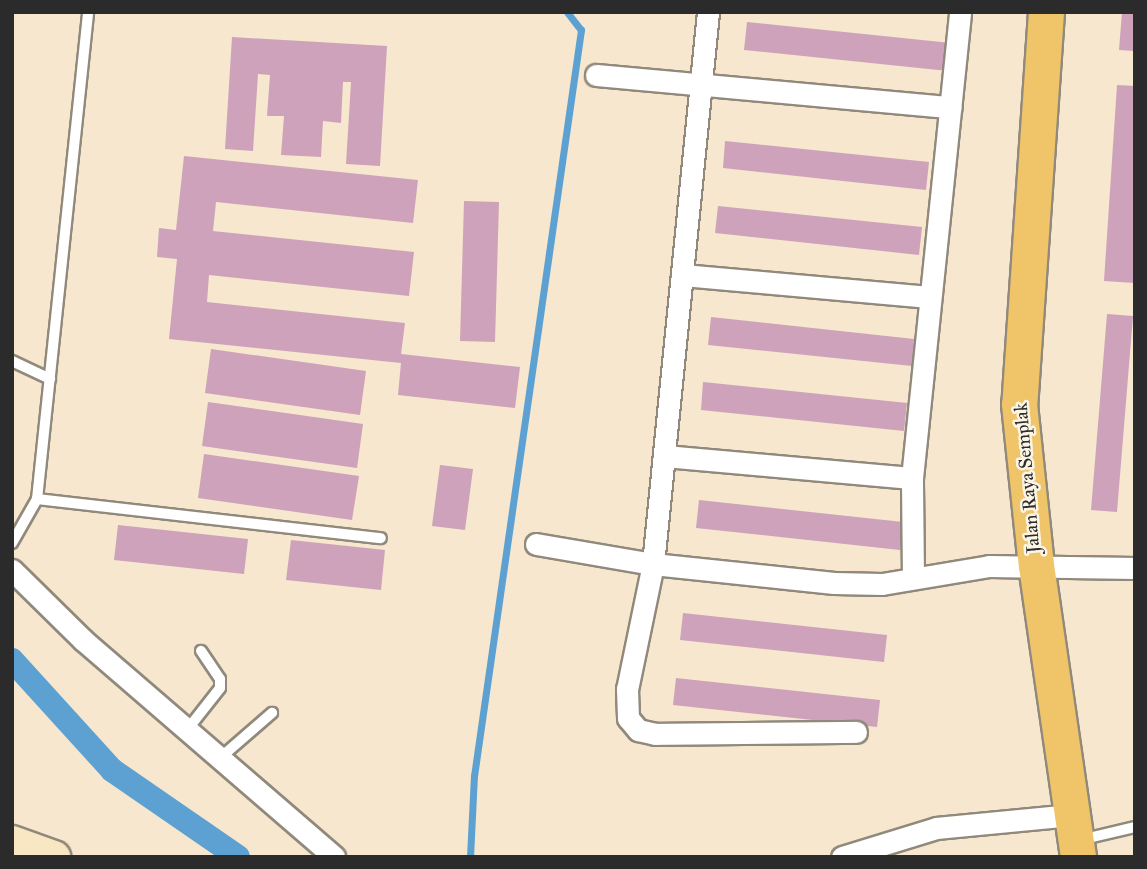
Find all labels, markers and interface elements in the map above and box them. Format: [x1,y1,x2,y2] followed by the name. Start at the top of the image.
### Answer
[1009,402,1045,554] street label: Jalan Raya Semplak

